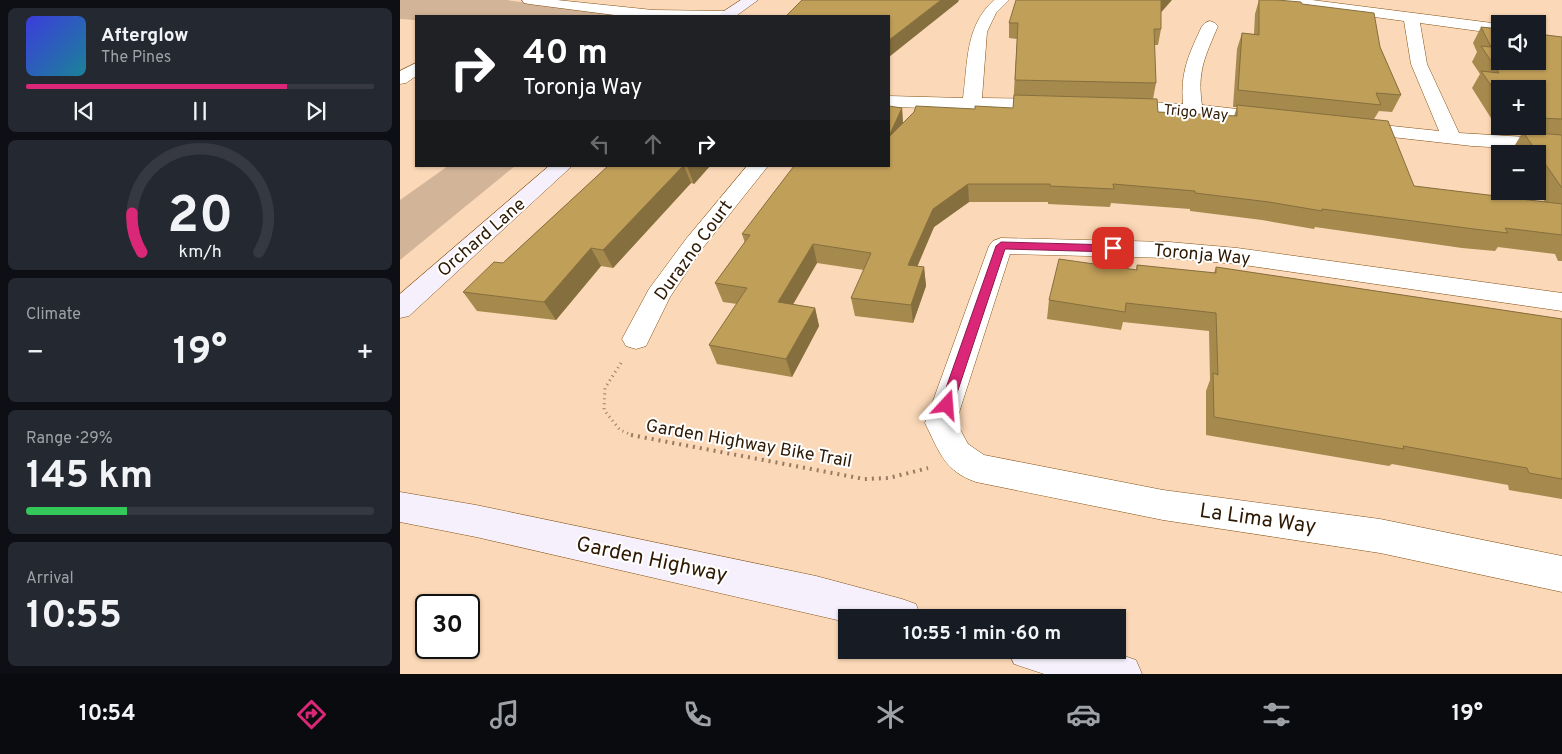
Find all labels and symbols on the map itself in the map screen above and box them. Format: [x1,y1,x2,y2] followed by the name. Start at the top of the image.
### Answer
[1163,101,1229,126] street label: Trigo Way
[433,194,531,283] street label: Orchard Lane
[650,196,738,306] street label: Durazno Court
[1092,227,1134,269] pin
[1152,240,1251,271] street label: Toronja Way
[920,378,972,430] position arrow
[644,415,854,474] street label: Garden Highway Bike Trail
[1198,498,1318,541] street label: La Lima Way
[574,531,730,590] street label: Garden Highway
[415,594,480,659] speed limit sign: 30

